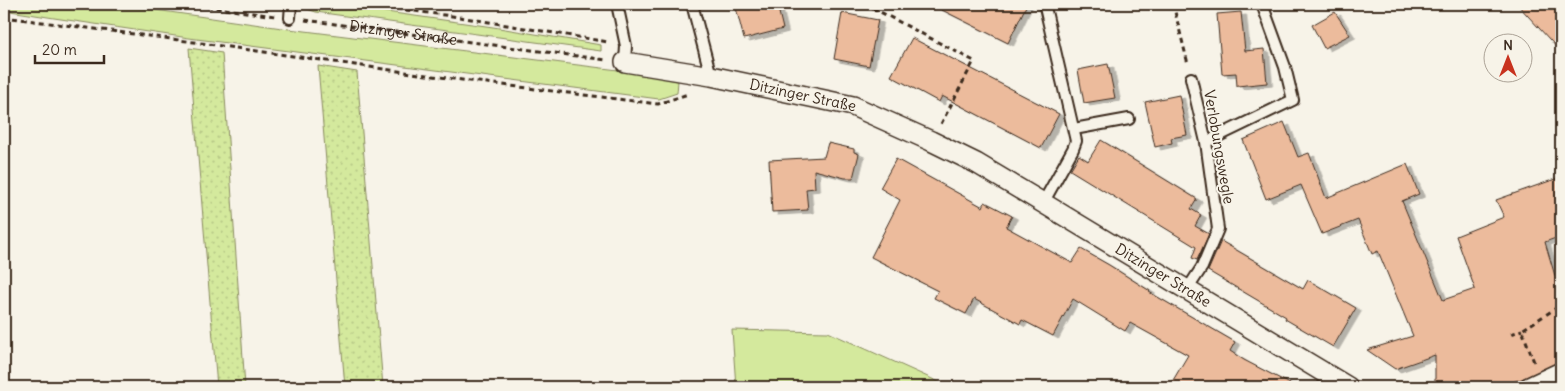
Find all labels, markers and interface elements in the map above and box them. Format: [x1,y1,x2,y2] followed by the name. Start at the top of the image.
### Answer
[348,16,458,49] street label: Ditzinger Straße
[35,32,104,64] scale bar
[1482,32,1532,82] north arrow
[1503,36,1513,54] text: N
[42,40,77,59] text: 20 m
[748,74,858,115] street label: Ditzinger Straße
[1200,88,1239,205] street label: Verlobungswegle
[1112,239,1215,311] street label: Ditzinger Straße

